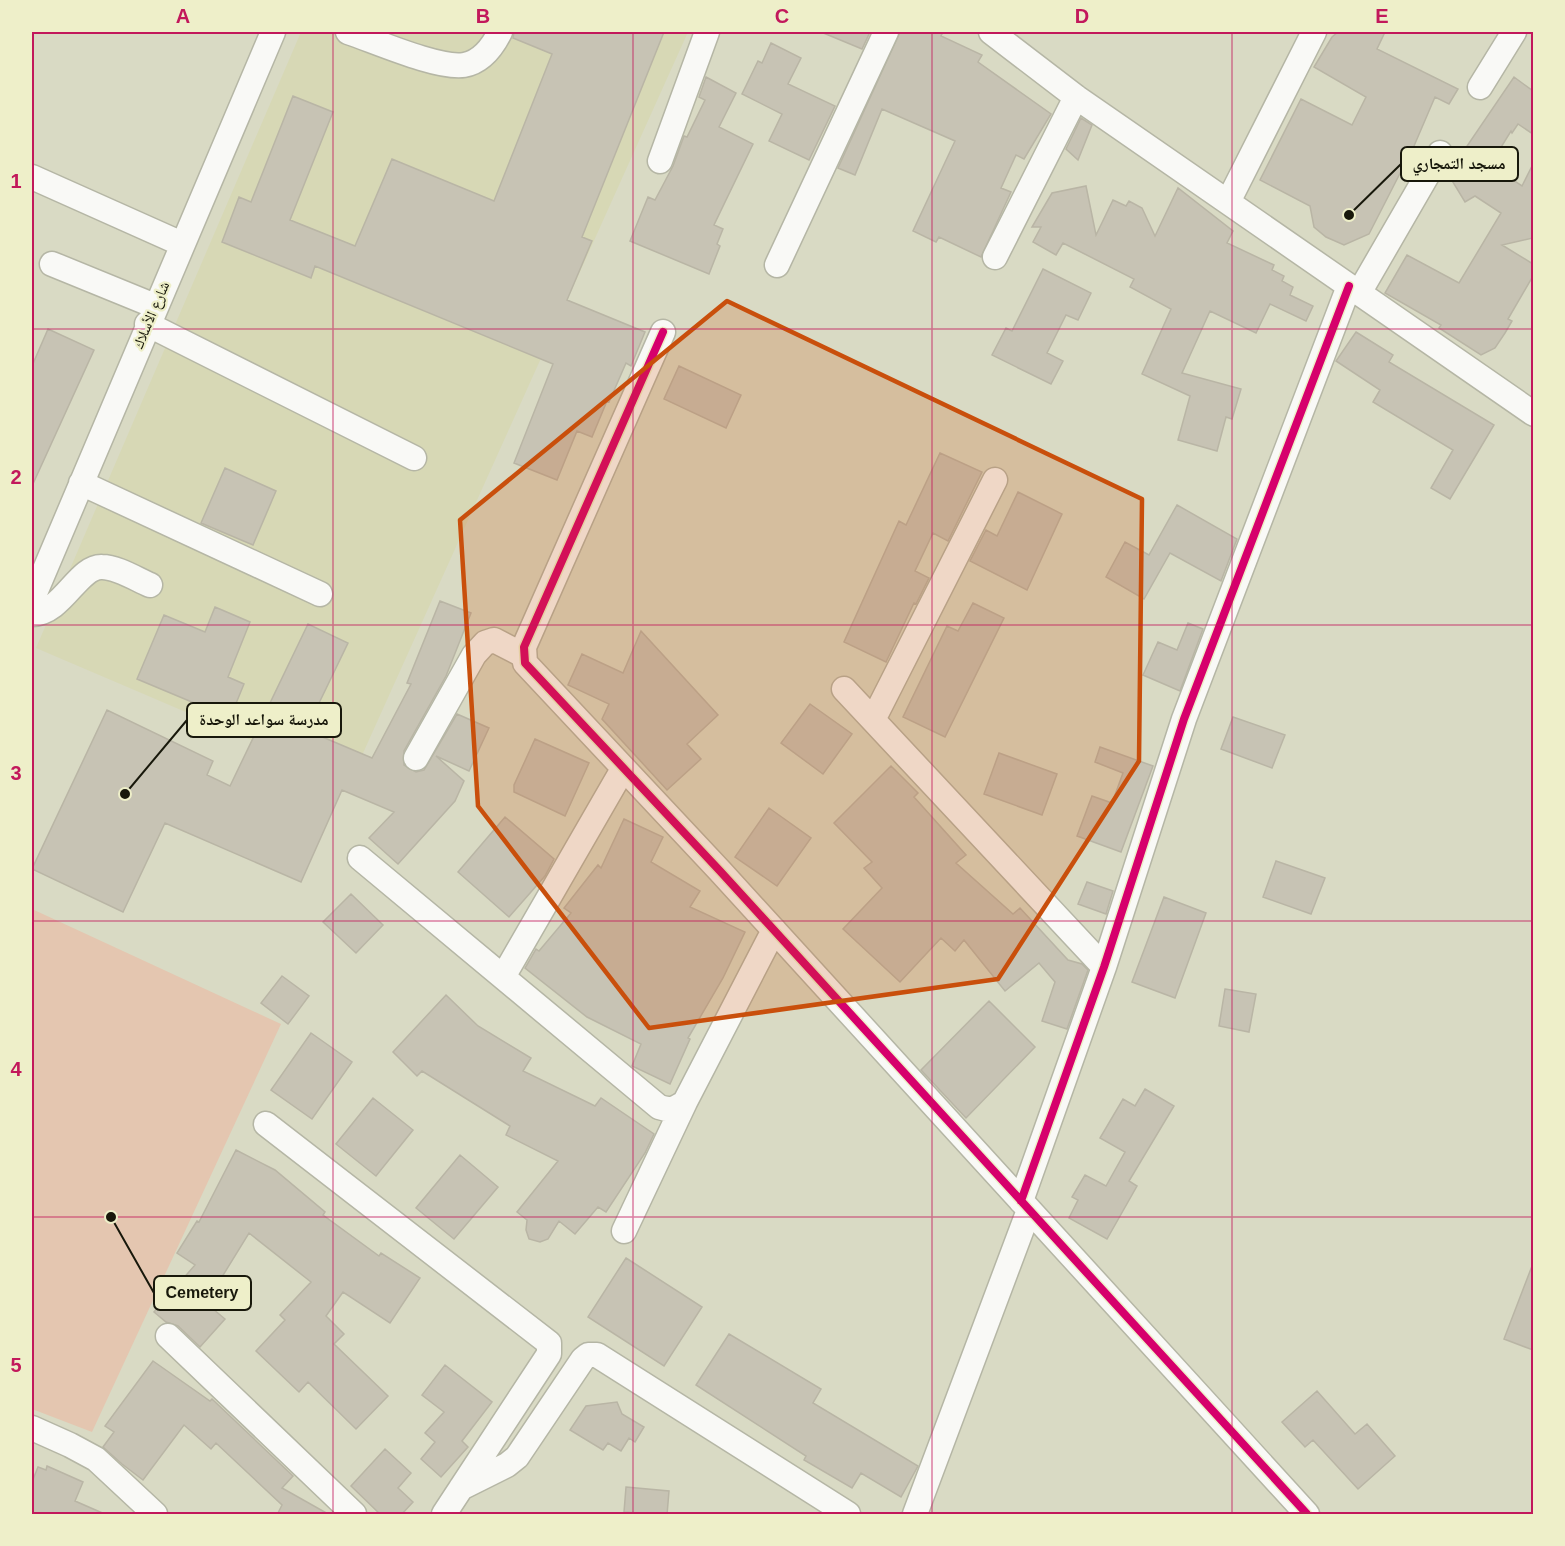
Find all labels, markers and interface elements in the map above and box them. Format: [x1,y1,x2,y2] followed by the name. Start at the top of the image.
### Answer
[176,5,190,27] text: A
[476,5,490,27] text: B
[775,5,789,27] text: C
[1075,5,1089,27] text: D
[1375,5,1389,27] text: E
[1401,147,1518,181] callout: مسجد التمجاري
[1412,155,1506,176] text: مسجد التمجاري
[10,170,22,192] text: 1
[129,278,174,352] street label: شارع الأسلاك
[10,466,22,488] text: 2
[187,703,341,737] callout: مدرسة سواعد الوحدة
[199,711,329,728] text: مدرسة سواعد الوحدة
[10,762,22,784] text: 3
[10,1058,22,1080] text: 4
[154,1276,251,1310] callout: Cemetery
[166,1284,239,1301] text: Cemetery
[10,1354,22,1376] text: 5

